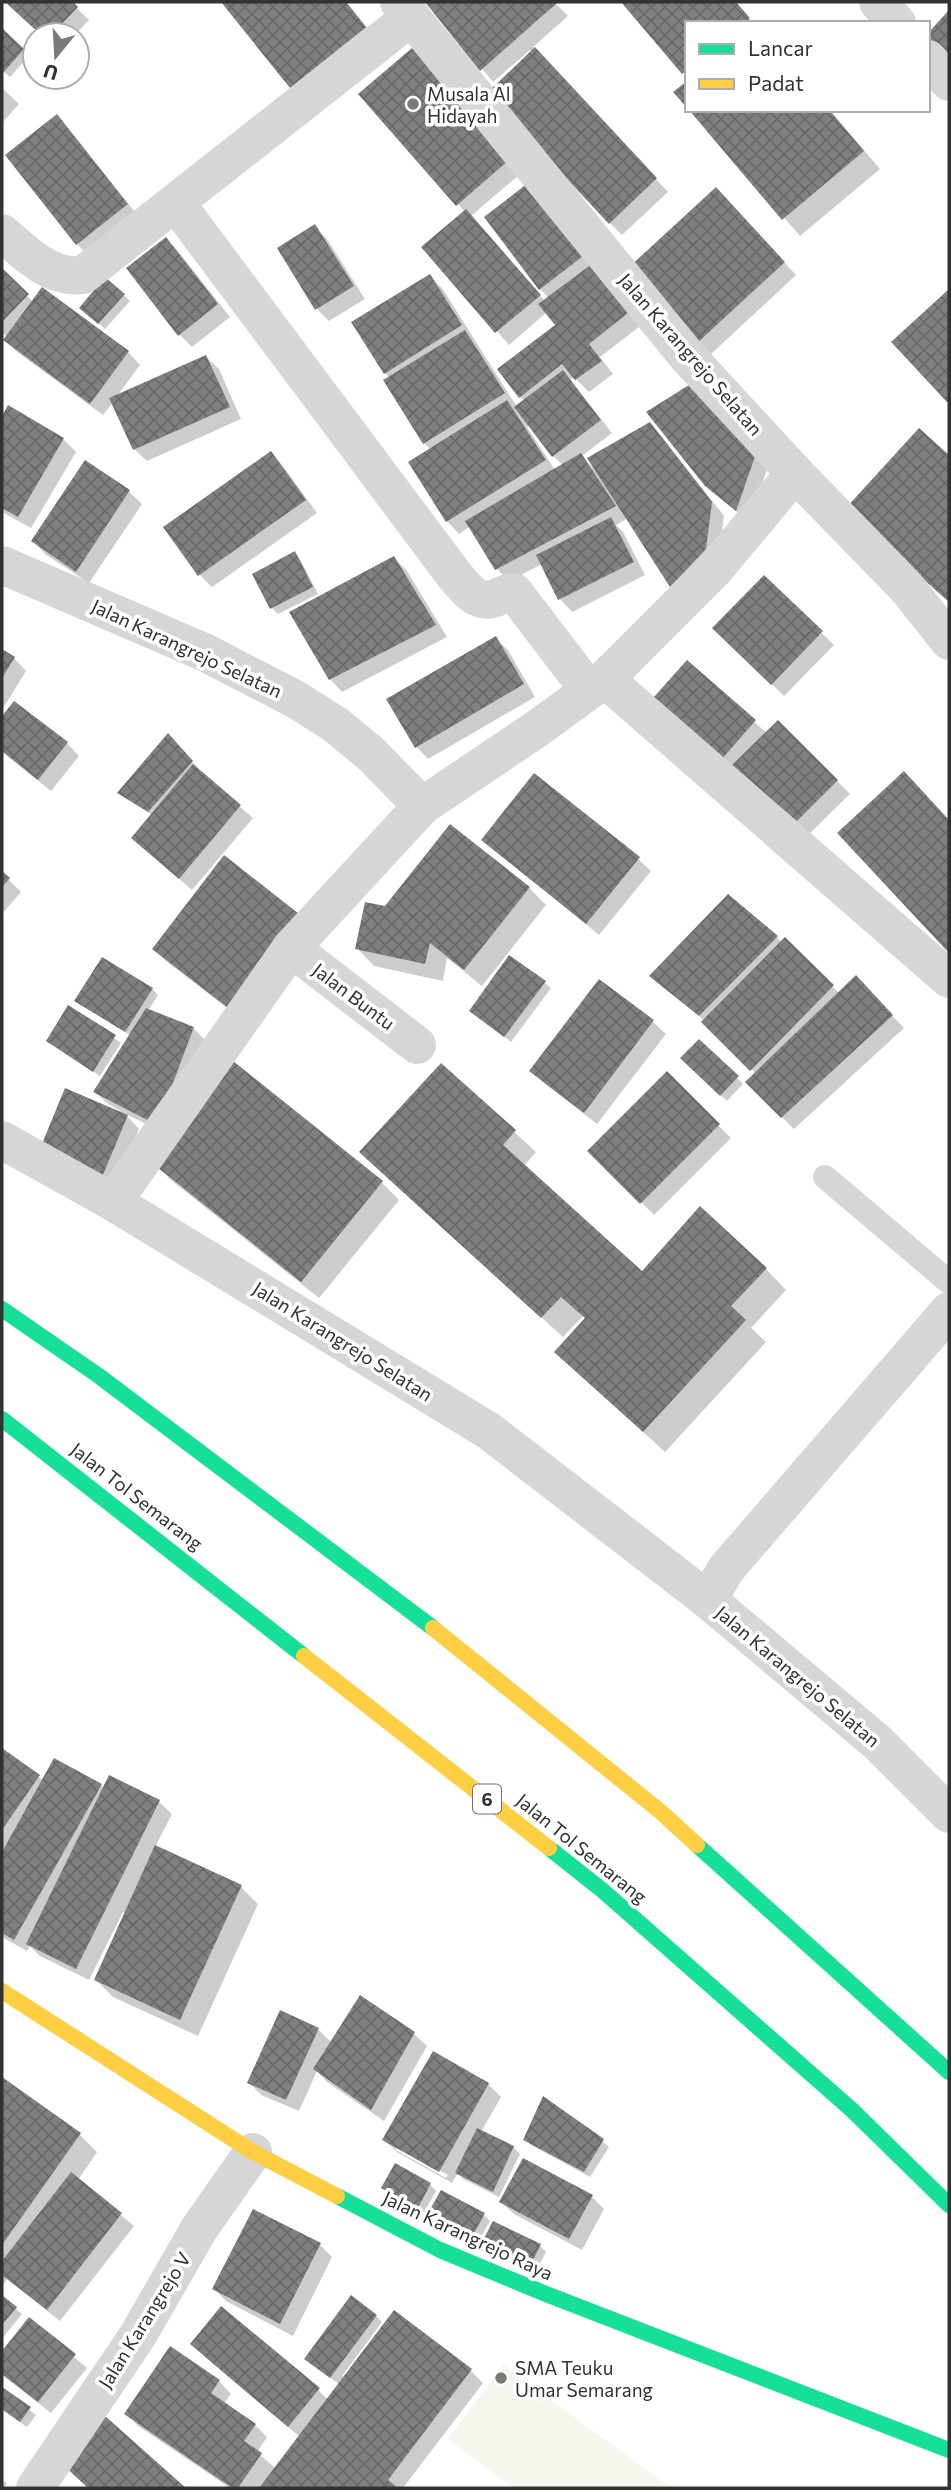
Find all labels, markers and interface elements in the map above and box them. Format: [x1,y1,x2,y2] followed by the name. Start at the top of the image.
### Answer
[21,21,91,91] north arrow
[685,21,930,112] legend
[748,35,813,60] text: Lancar
[40,60,61,86] text: U
[748,70,804,95] text: Padat
[427,82,511,127] place label: Musala Al Hidayah
[405,96,421,112] marker: Musala Al Hidayah
[614,268,768,440] street label: Jalan Karangrejo Selatan
[88,594,286,702] street label: Jalan Karangrejo Selatan
[308,958,400,1034] street label: Jalan Buntu
[249,1276,437,1406] street label: Jalan Karangrejo Selatan
[66,1437,208,1555] street label: Jalan Tol Semarang
[711,1600,885,1752] street label: Jalan Karangrejo Selatan
[473,1784,501,1814] road number: 6
[512,1788,652,1908] street label: Jalan Tol Semarang
[379,2185,557,2285] street label: Jalan Karangrejo Raya
[93,2248,195,2392] street label: Jalan Karangrejo V
[515,2356,653,2401] place label: SMA Teuku Umar Semarang
[493,2370,509,2386] marker: SMA Teuku Umar Semarang

